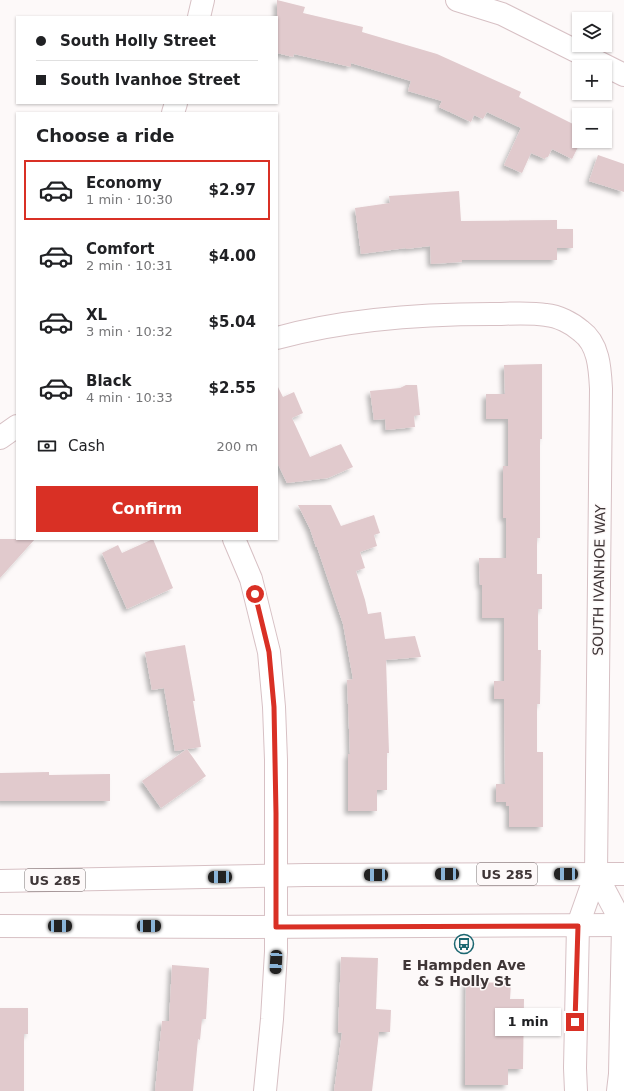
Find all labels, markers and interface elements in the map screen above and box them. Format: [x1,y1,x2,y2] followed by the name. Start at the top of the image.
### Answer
[572,12,612,148] map controls
[572,12,612,52] button: layers
[60,32,216,50] text: South Holly Street
[572,60,612,100] button: +
[60,71,240,89] text: South Ivanhoe Street
[572,108,612,148] button: −
[36,125,175,146] text: Choose a ride
[38,172,74,208] icon: car
[86,174,162,192] text: Economy
[209,181,256,199] text: $2.97
[86,192,173,207] text: 1 min · 10:30
[38,238,74,274] icon: car
[86,240,154,258] text: Comfort
[209,247,256,265] text: $4.00
[86,258,173,273] text: 2 min · 10:31
[38,304,74,340] icon: car
[86,306,107,324] text: XL
[209,313,256,331] text: $5.04
[86,324,173,339] text: 3 min · 10:32
[38,370,74,406] icon: car
[86,372,132,390] text: Black
[209,379,256,397] text: $2.55
[86,390,173,405] text: 4 min · 10:33
[36,435,58,457] icon: cash
[68,437,105,455] text: Cash
[216,439,258,454] text: 200 m
[36,486,258,532] button: Confirm
[590,504,608,656] street label: SOUTH IVANHOE WAY
[246,585,264,603] route start
[477,863,537,885] road number: US 285
[435,868,459,880] car
[554,868,578,880] car
[25,869,85,891] road number: US 285
[364,869,388,881] car
[208,871,232,883] car
[48,920,72,932] car
[137,920,161,932] car
[453,933,475,955] bus stop icon: E Hampden Ave & S Holly St
[269,950,283,974] car
[402,957,526,989] place label: E Hampden Ave & S Holly St
[495,1008,561,1036] callout: 1 min
[566,1013,584,1031] route end
[508,1014,548,1029] text: 1 min

